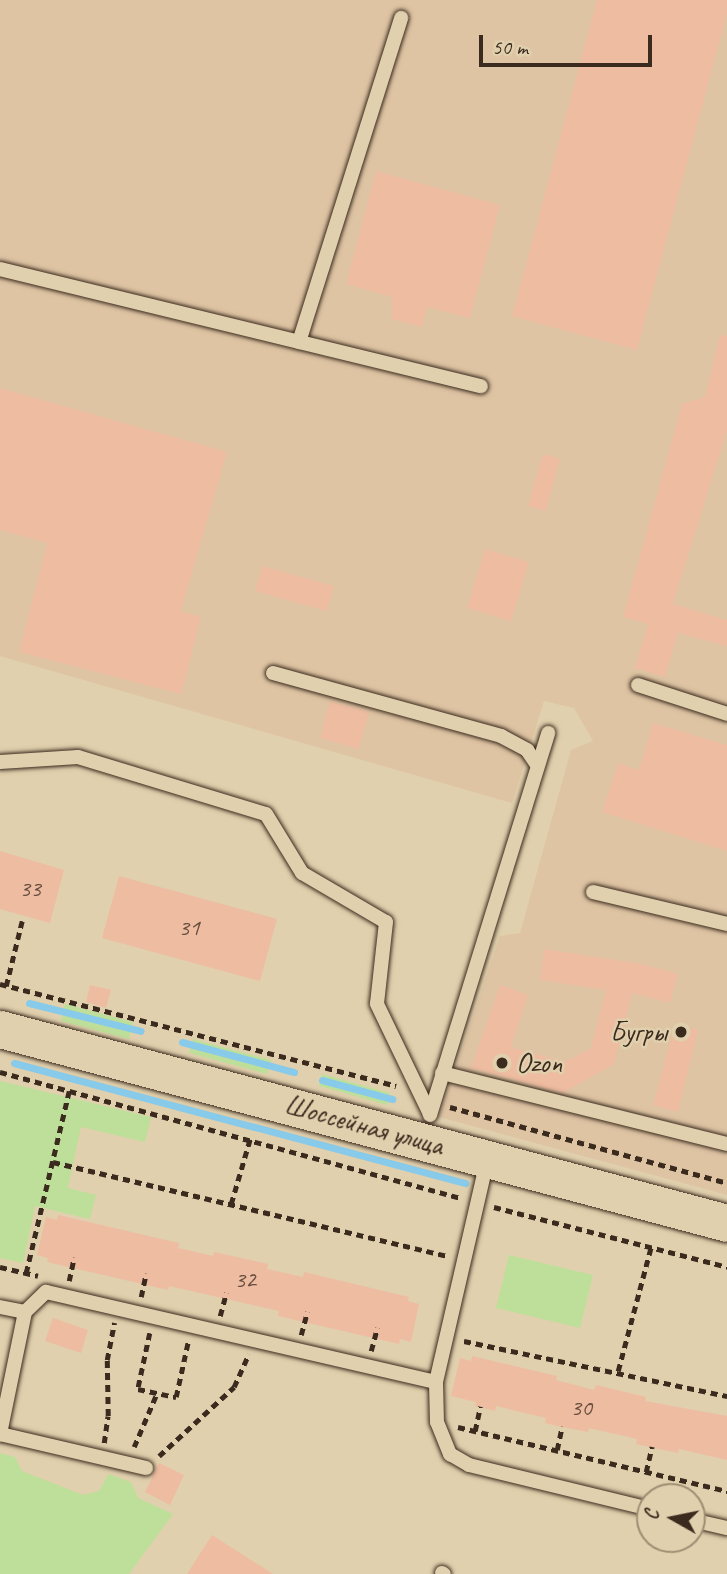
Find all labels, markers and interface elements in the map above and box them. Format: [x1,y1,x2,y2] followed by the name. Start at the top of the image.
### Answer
[482,21,655,65] scale bar
[492,34,528,60] text: 50 m
[19,875,41,903] house number: 33
[178,914,200,942] house number: 31
[610,1015,667,1049] place label: Бугры
[673,1024,689,1040] marker: Бугры
[516,1046,562,1080] place label: Ozon
[494,1055,510,1071] marker: Ozon
[279,1087,449,1163] street label: Шоссейная улица
[234,1266,256,1294] house number: 32
[570,1394,592,1422] house number: 30
[636,1483,706,1553] north arrow
[640,1509,665,1522] text: С

